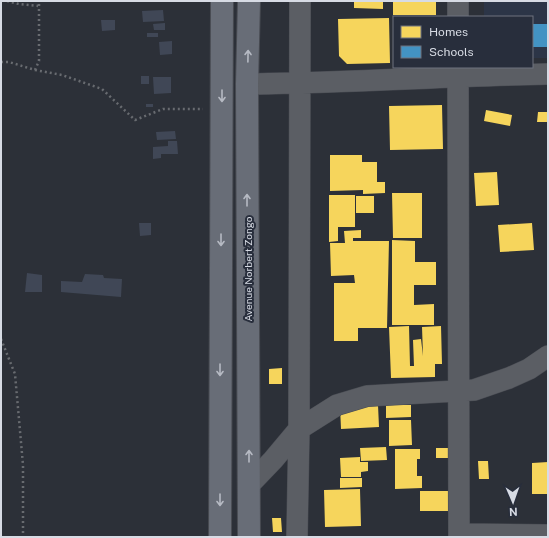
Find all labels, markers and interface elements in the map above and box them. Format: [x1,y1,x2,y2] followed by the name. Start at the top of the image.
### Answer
[393,16,533,68] legend
[429,25,468,39] text: Homes
[429,45,474,59] text: Schools
[244,50,251,63] one-way arrow
[218,89,226,102] one-way arrow
[243,194,251,207] one-way arrow
[242,216,254,321] street label: Avenue Norbert Zongo
[217,233,225,246] one-way arrow
[216,363,224,376] one-way arrow
[245,450,253,463] one-way arrow
[493,482,533,522] north arrow
[216,493,224,506] one-way arrow
[509,506,518,518] text: N

